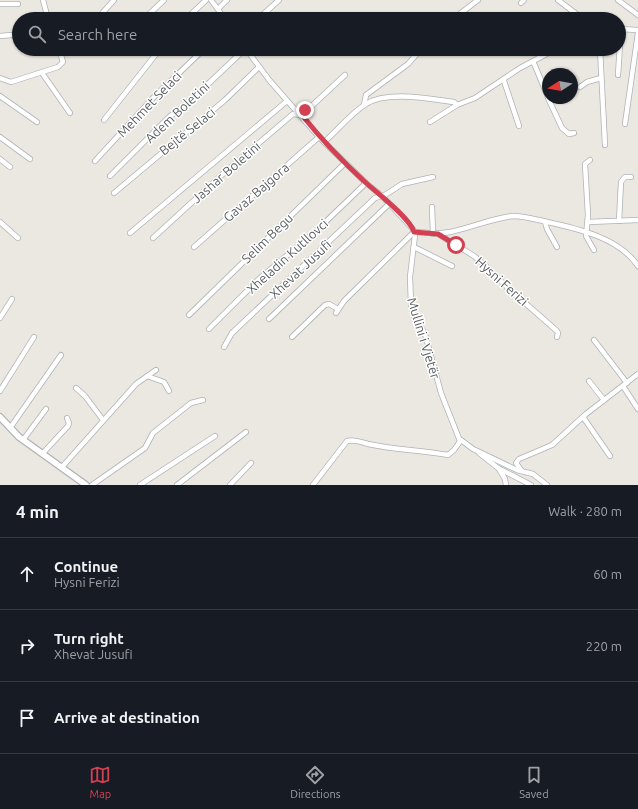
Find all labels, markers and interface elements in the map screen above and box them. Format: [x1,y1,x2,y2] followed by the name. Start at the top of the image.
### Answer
[12,12,626,56] search box
[26,23,48,45] icon: search
[58,26,137,43] text: Search here
[114,68,184,140] street label: Mehmet Selaci
[542,68,578,104] north arrow
[142,79,212,145] street label: Adem Boletini
[296,101,314,119] route end
[157,104,217,158] street label: Bejtë Selaci
[189,138,263,206] street label: Jashar Boletini
[220,160,292,224] street label: Gavaz Bajgora
[239,210,295,266] street label: Selim Begu
[244,216,330,296] street label: Xheladin Kutllovci
[447,236,465,254] route start
[266,237,334,301] street label: Xhevat Jusufi
[473,254,531,308] street label: Hysni Ferizi
[405,296,443,380] street label: Mullini i Vjetër
[16,502,59,521] text: 4 min
[548,504,622,518] text: Walk · 280 m
[54,558,118,575] text: Continue
[16,563,38,585] icon: ahead
[593,567,622,581] text: 60 m
[54,575,120,589] text: Hysni Ferizi
[54,630,124,647] text: Turn right
[16,635,38,657] icon: right
[586,639,622,653] text: 220 m
[54,647,133,661] text: Xhevat Jusufi
[16,707,38,729] icon: arrive
[54,709,200,726] text: Arrive at destination
[89,764,111,800] tab: Map
[290,764,341,800] tab: Directions
[519,764,549,800] tab: Saved

